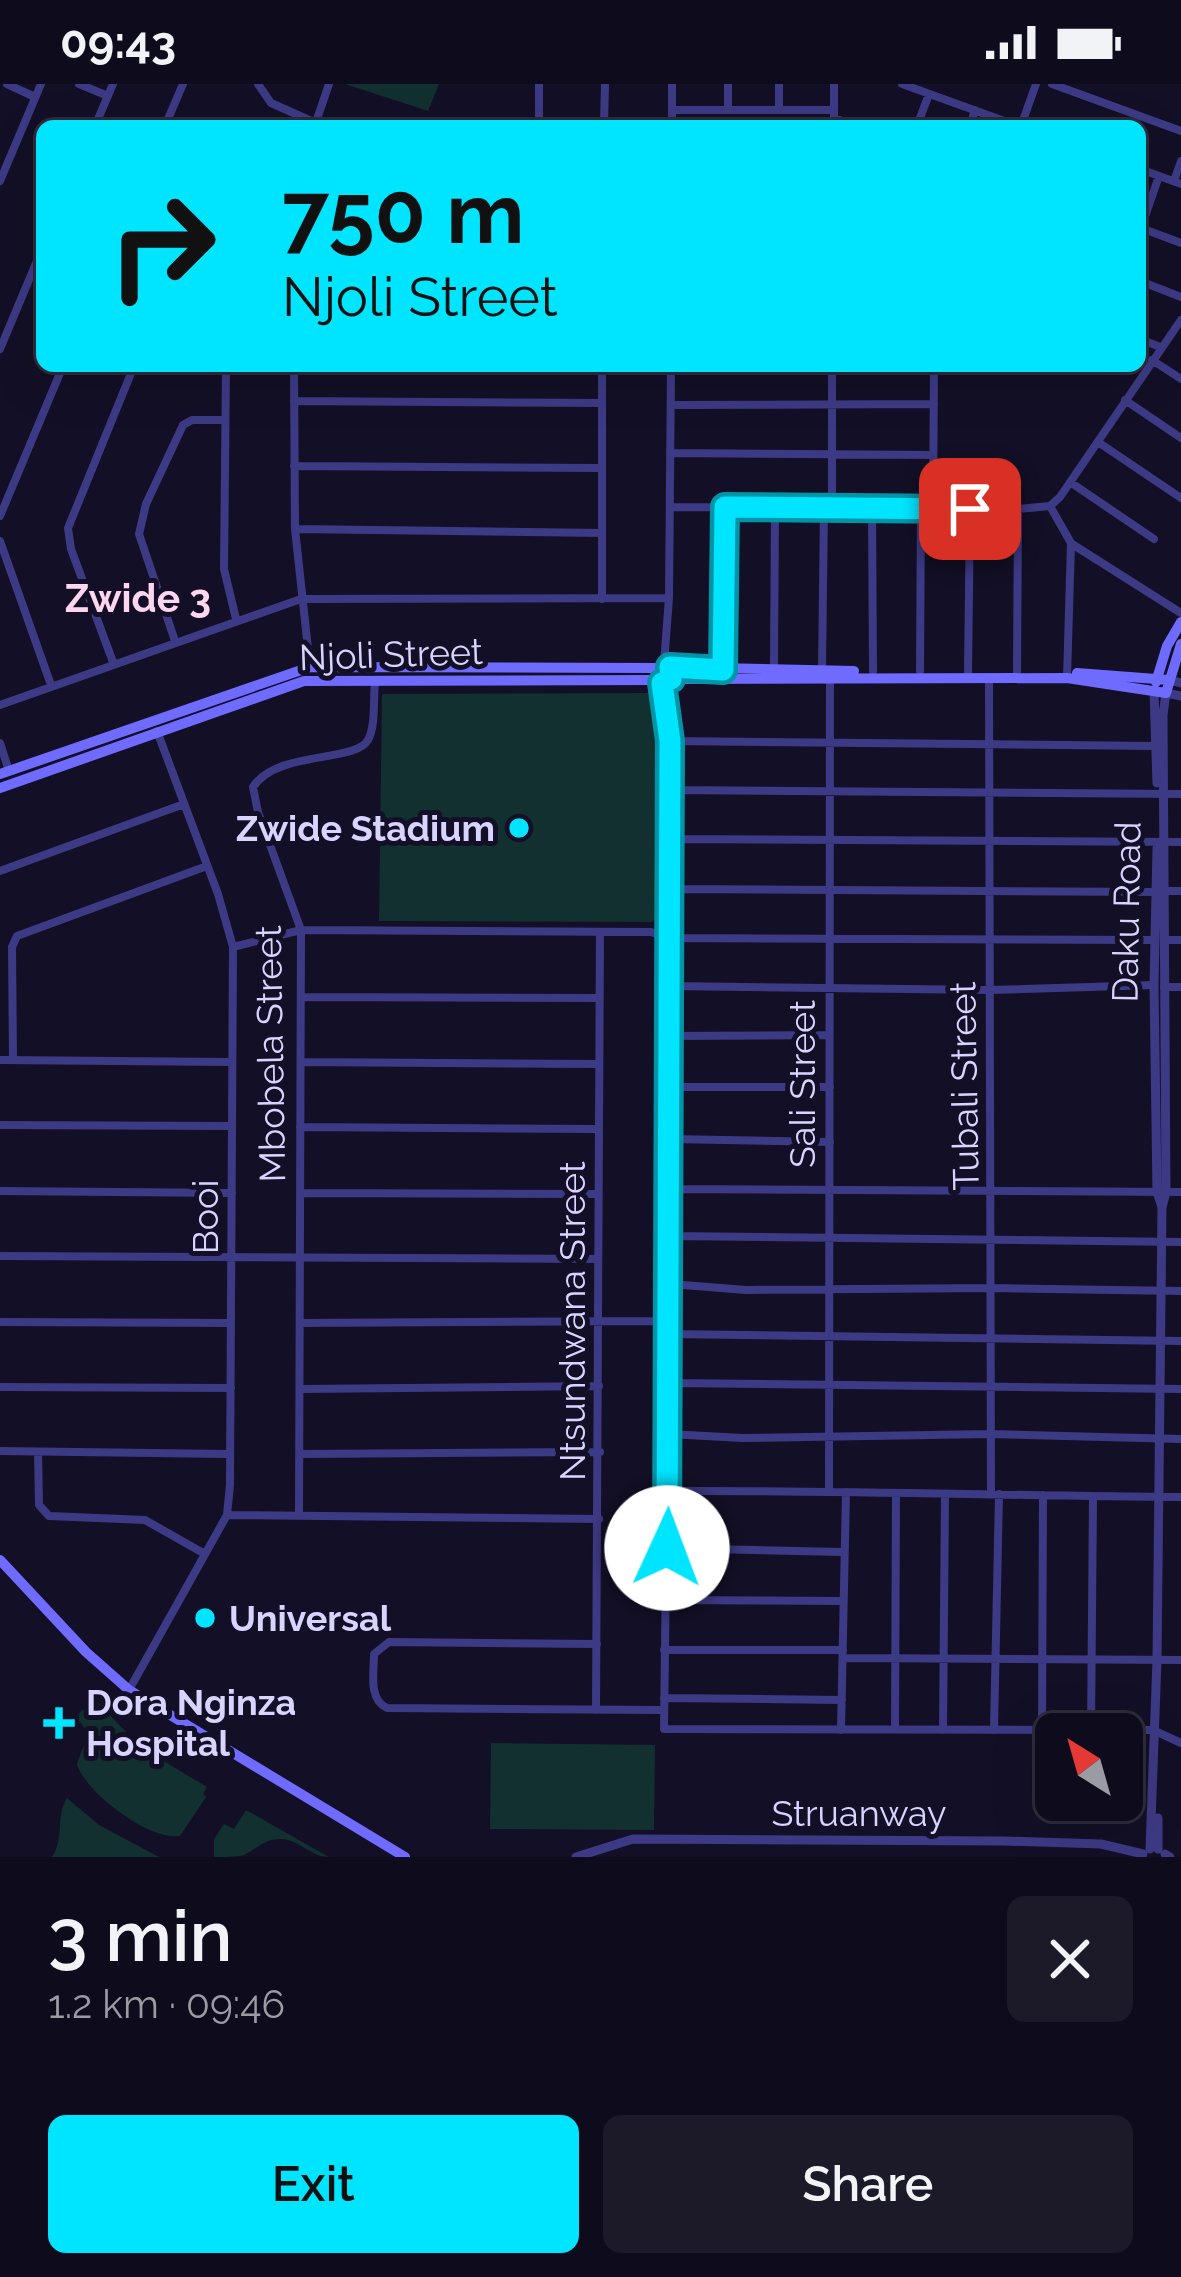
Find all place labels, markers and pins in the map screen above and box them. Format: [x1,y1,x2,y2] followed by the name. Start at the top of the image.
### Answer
[919,458,1021,560] pin
[236,807,495,849] place label: Zwide Stadium
[506,815,532,841] marker: Zwide Stadium
[229,1597,392,1639] place label: Universal
[192,1605,218,1631] marker: Universal
[86,1681,296,1764] place label: Dora Nginza Hospital
[43,1707,75,1739] marker: Dora Nginza Hospital

